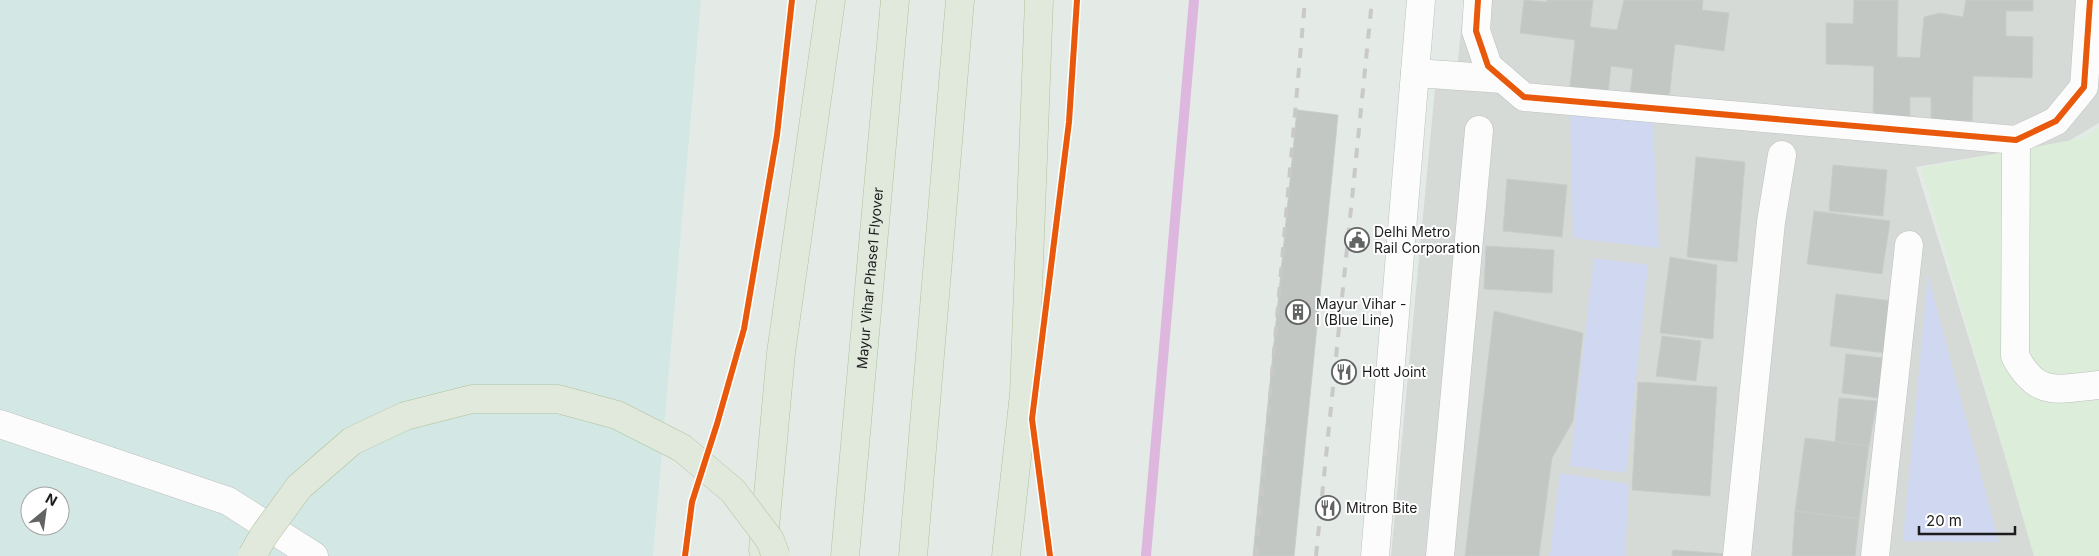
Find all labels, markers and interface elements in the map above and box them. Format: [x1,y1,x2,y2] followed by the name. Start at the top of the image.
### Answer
[853,186,886,370] street label: Mayur Vihar Phase1 Flyover
[1374,223,1480,256] place label: Delhi Metro Rail Corporation
[1344,227,1370,253] public building icon: Delhi Metro Rail Corporation
[1316,295,1407,328] place label: Mayur Vihar - I (Blue Line)
[1285,299,1311,325] building icon: Mayur Vihar - I (Blue Line)
[1331,359,1357,385] restaurant icon: Hott Joint
[1362,363,1427,380] place label: Hott Joint
[20,486,70,536] north arrow
[43,489,60,509] text: N
[1315,495,1341,521] restaurant icon: Mitron Bite
[1346,499,1417,516] place label: Mitron Bite
[1919,504,2015,536] scale bar
[1926,511,1962,530] text: 20 m

